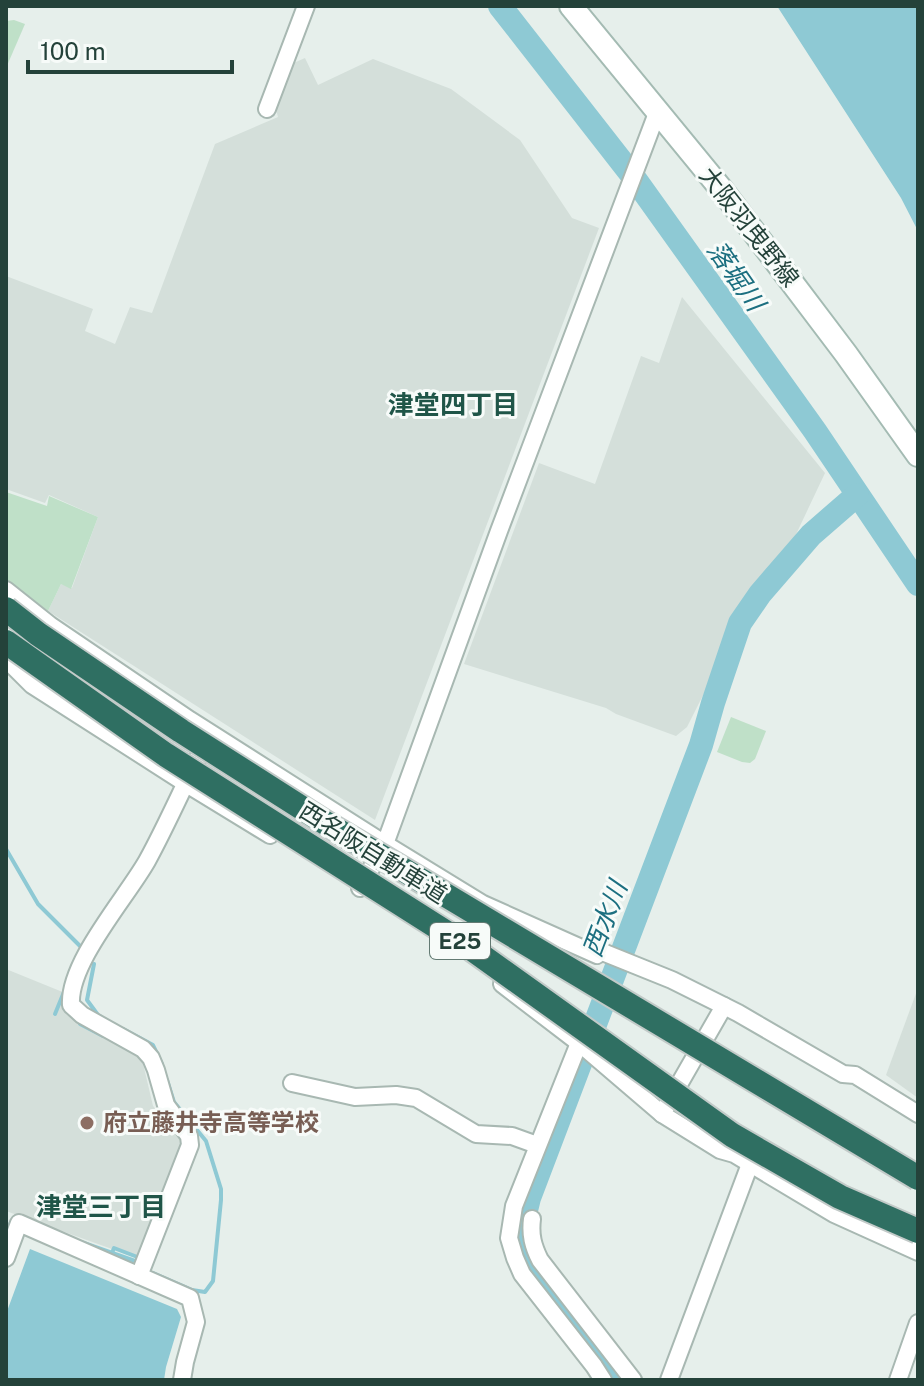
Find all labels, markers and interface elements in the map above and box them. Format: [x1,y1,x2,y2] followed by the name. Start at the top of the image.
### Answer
[28,24,232,74] scale bar
[40,37,106,65] text: 100 m
[694,161,805,292] street label: 大阪羽曳野線
[701,235,773,319] water label: 落堀川
[388,389,518,420] district label: 津堂四丁目
[295,796,452,909] street label: 西名阪自動車道
[576,874,634,961] water label: 西水川
[430,923,490,959] road number: E25
[103,1108,319,1136] place label: 府立藤井寺高等学校
[78,1114,96,1132] marker: 府立藤井寺高等学校
[36,1191,166,1222] district label: 津堂三丁目

